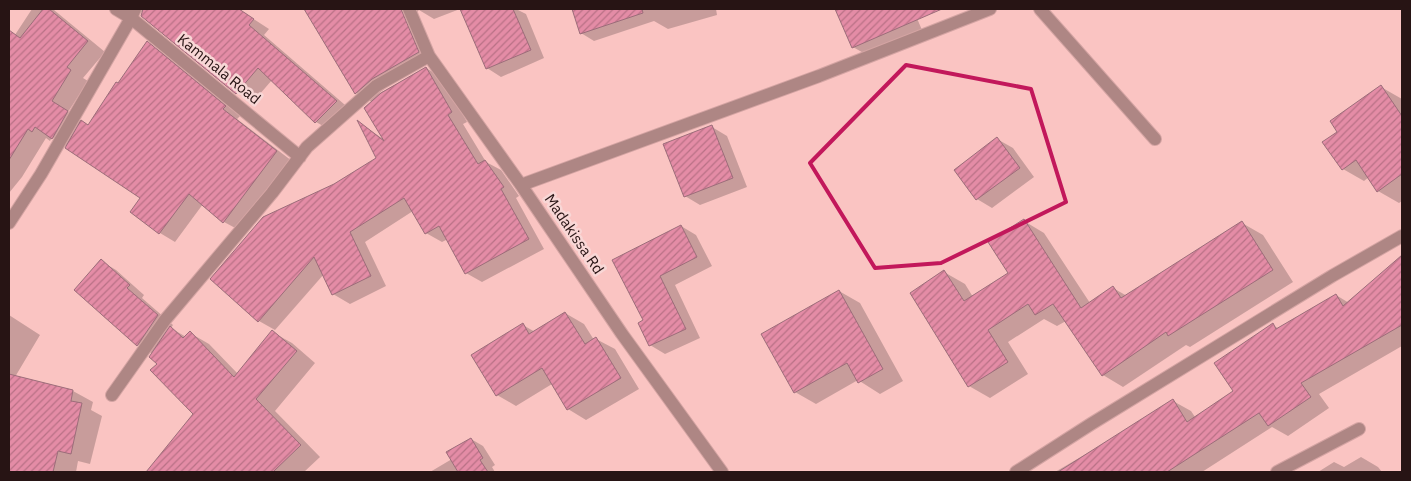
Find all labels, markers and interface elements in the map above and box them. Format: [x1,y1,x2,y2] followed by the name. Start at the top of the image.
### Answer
[174,29,265,108] street label: Kammala Road
[541,190,608,277] street label: Madakissa Rd

